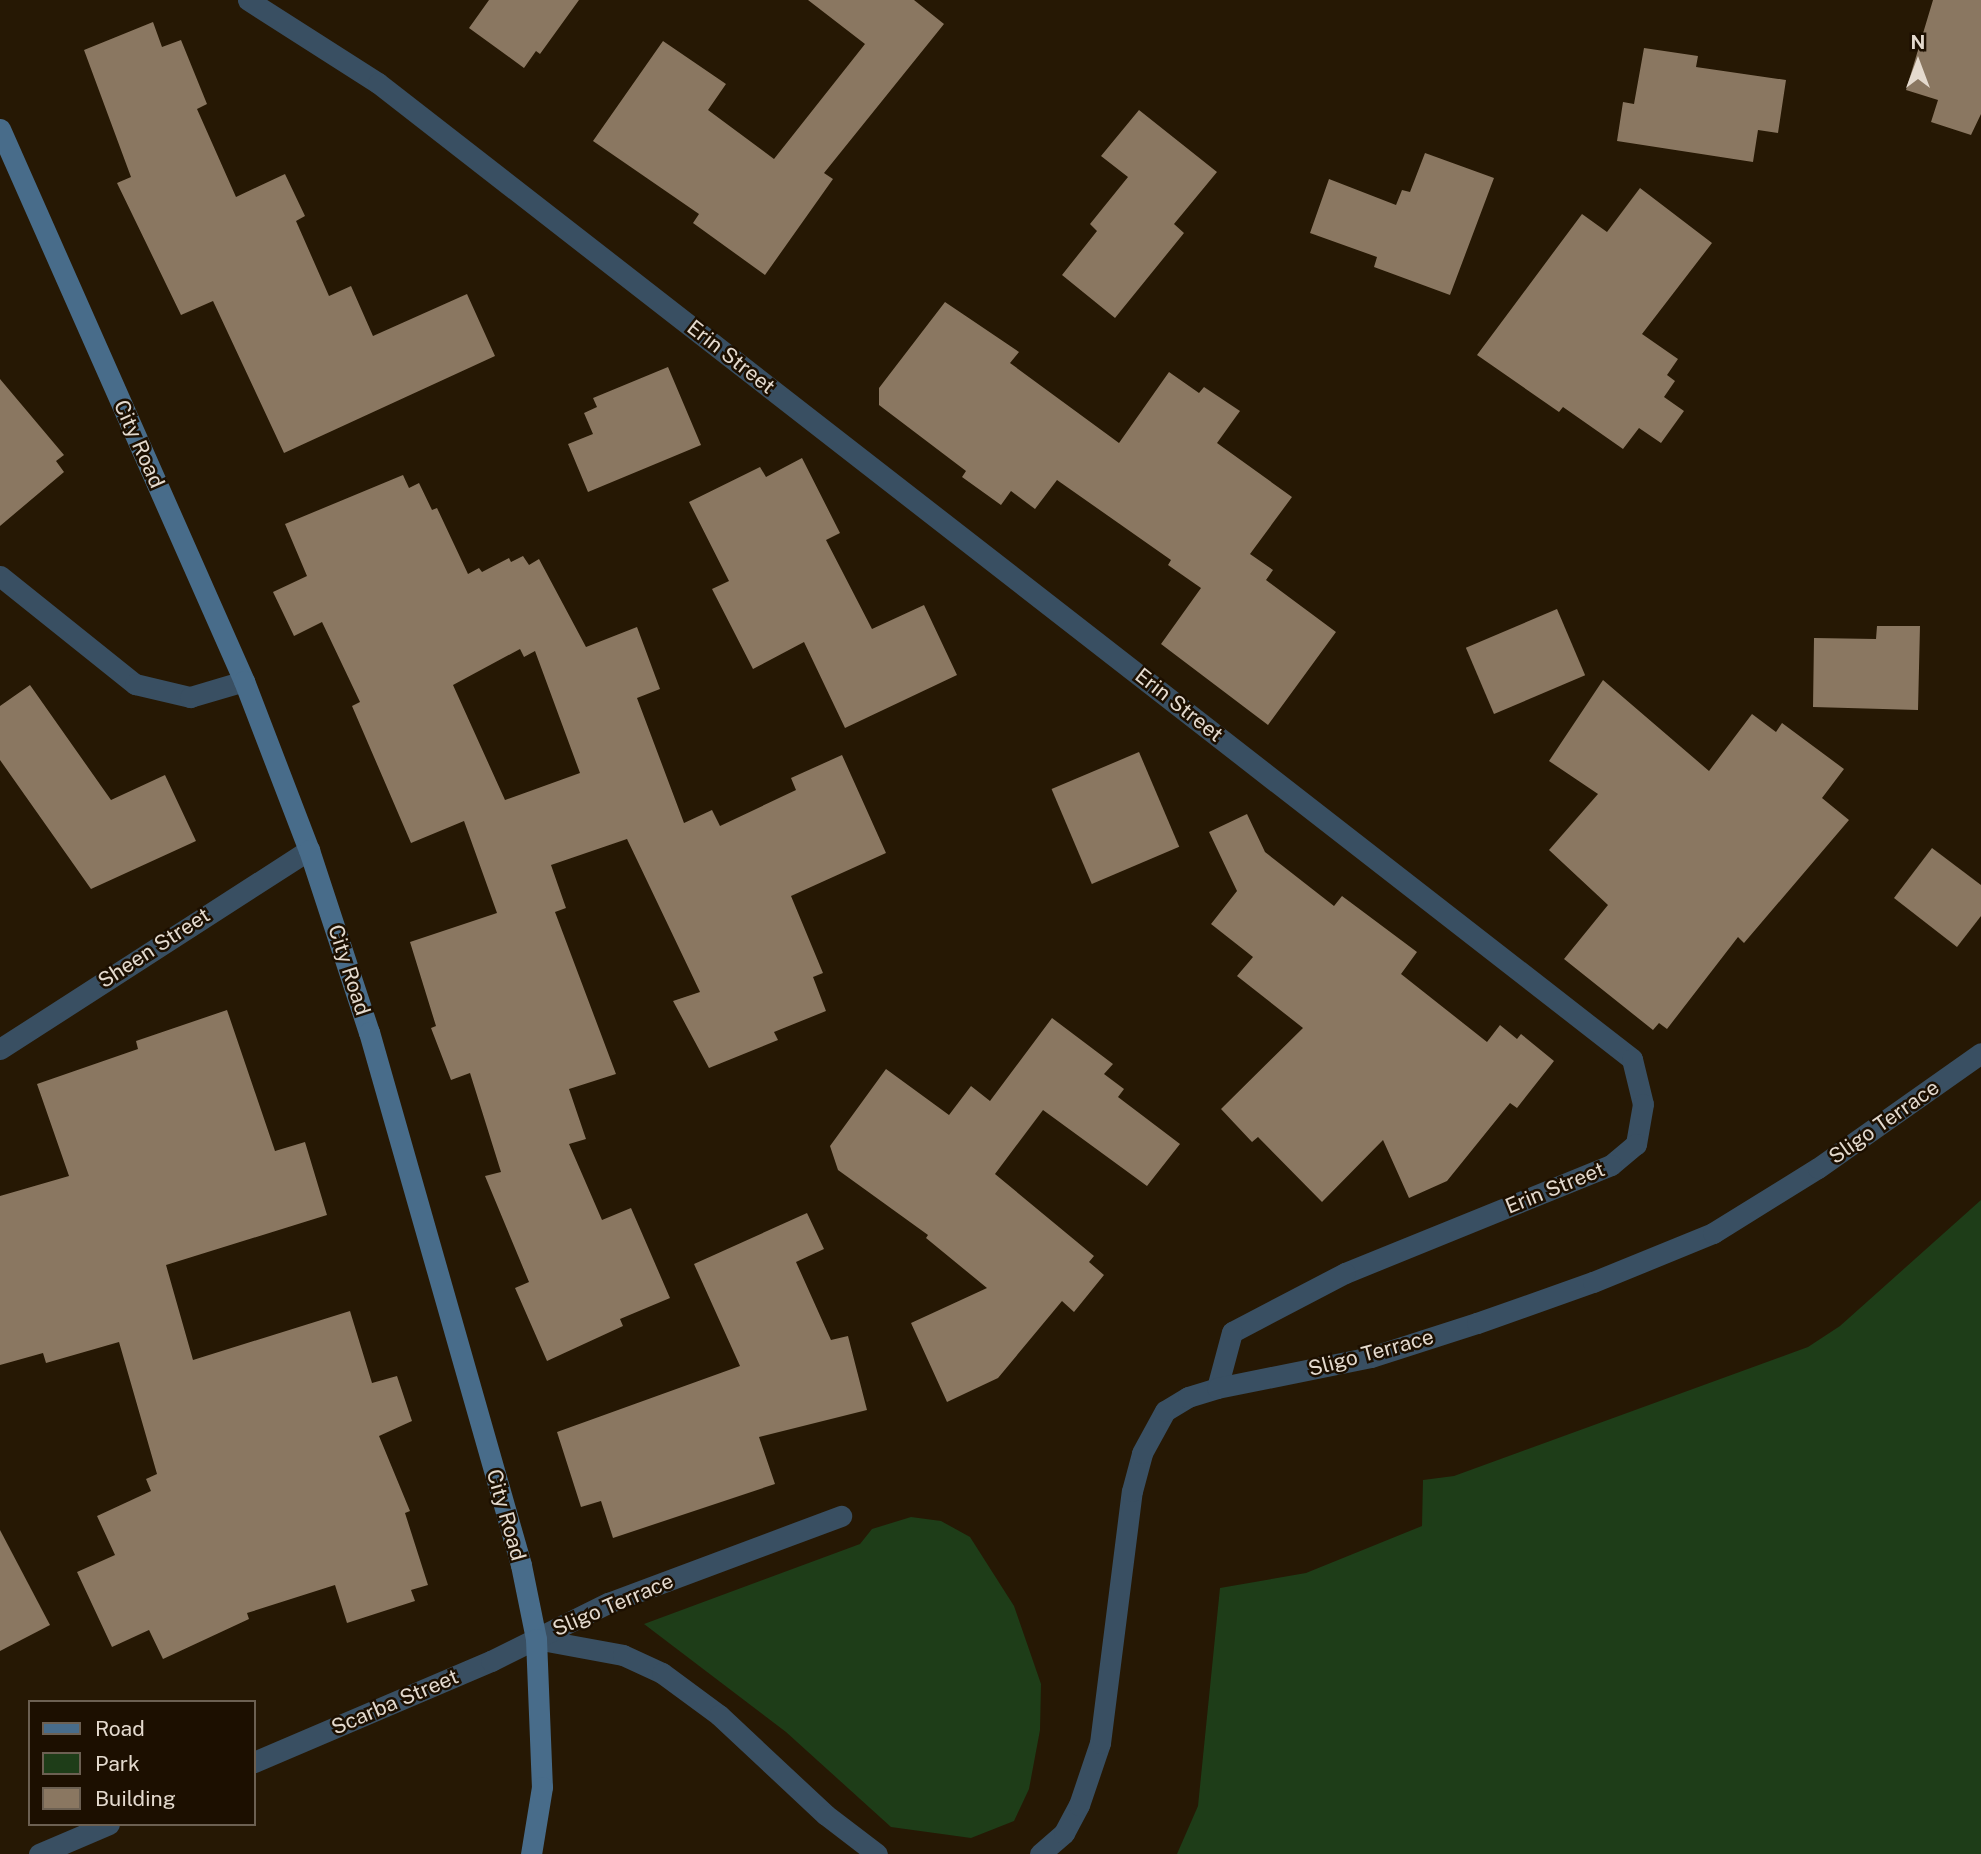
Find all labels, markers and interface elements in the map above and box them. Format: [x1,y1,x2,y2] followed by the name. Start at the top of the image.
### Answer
[1883,28,1953,98] north arrow
[1911,31,1925,53] text: N
[682,315,780,399] street label: Erin Street
[108,396,170,492] street label: City Road
[1130,663,1228,747] street label: Erin Street
[93,902,215,994] street label: Sheen Street
[323,921,375,1019] street label: City Road
[1824,1075,1944,1169] street label: Sligo Terrace
[1502,1157,1608,1219] street label: Erin Street
[1305,1324,1437,1382] street label: Sligo Terrace
[481,1466,531,1564] street label: City Road
[549,1568,677,1642] street label: Sligo Terrace
[328,1664,462,1740] street label: Scarba Street
[28,1700,256,1826] legend
[95,1716,145,1741] text: Road
[95,1751,140,1776] text: Park
[95,1786,176,1811] text: Building

